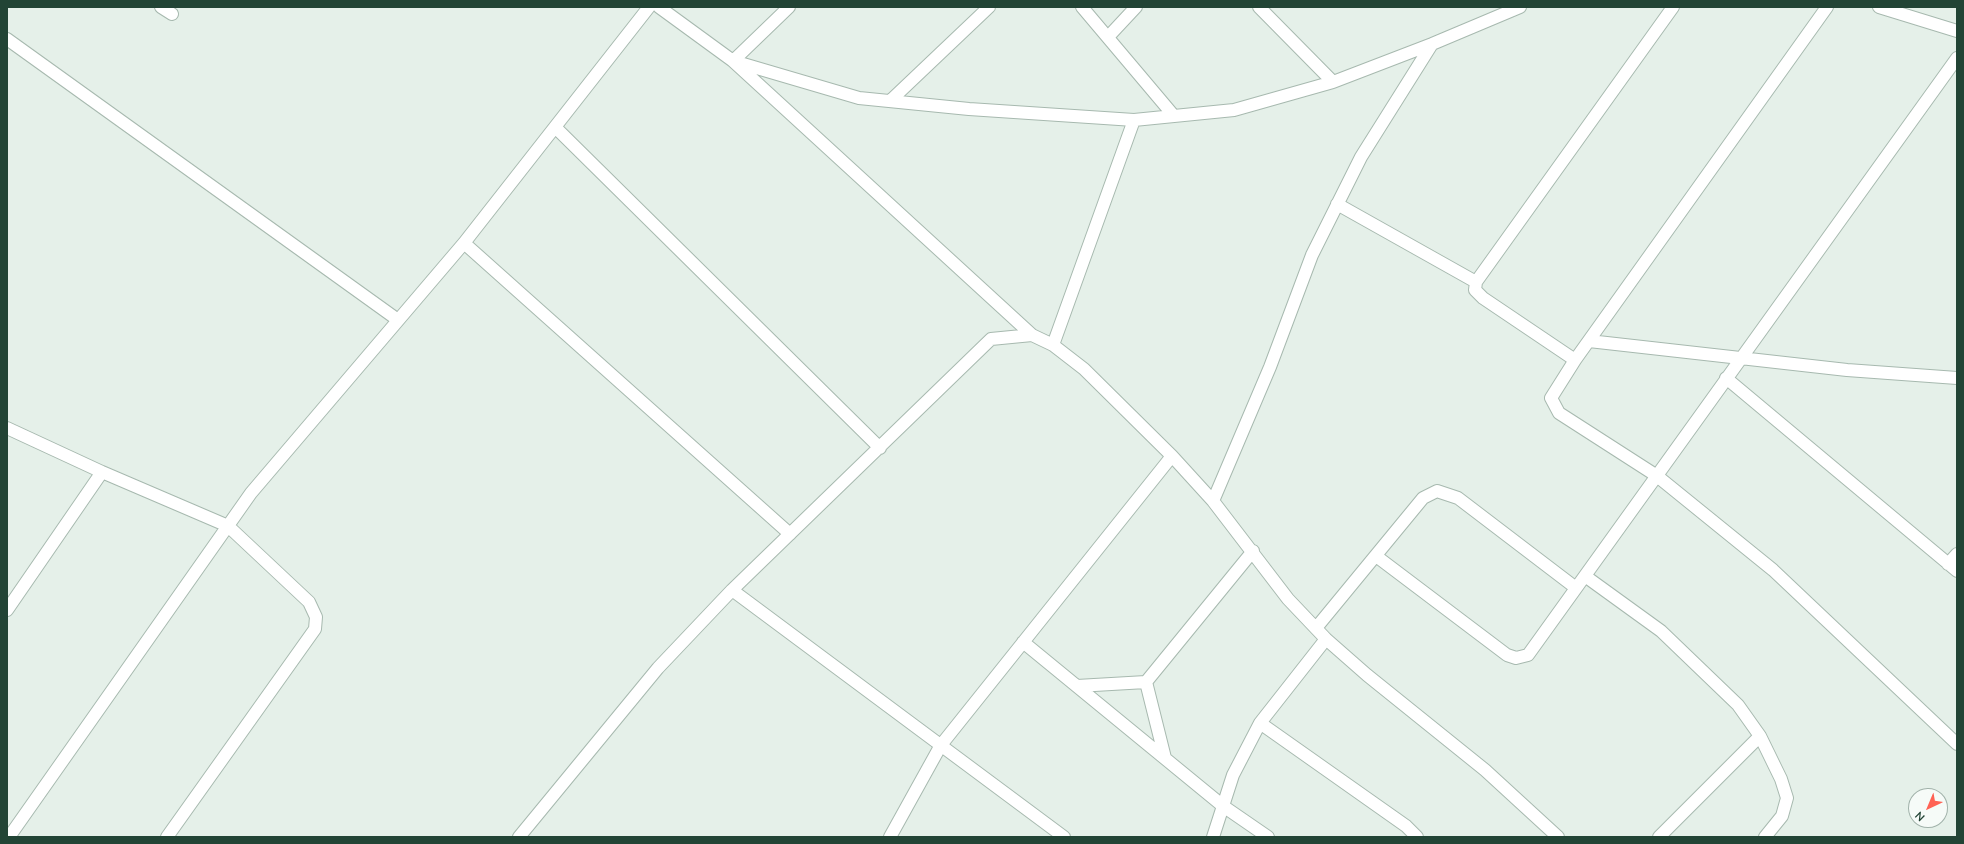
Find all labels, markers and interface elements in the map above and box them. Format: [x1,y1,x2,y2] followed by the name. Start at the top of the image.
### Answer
[1908,788,1948,828] north arrow
[1912,808,1928,825] text: N

